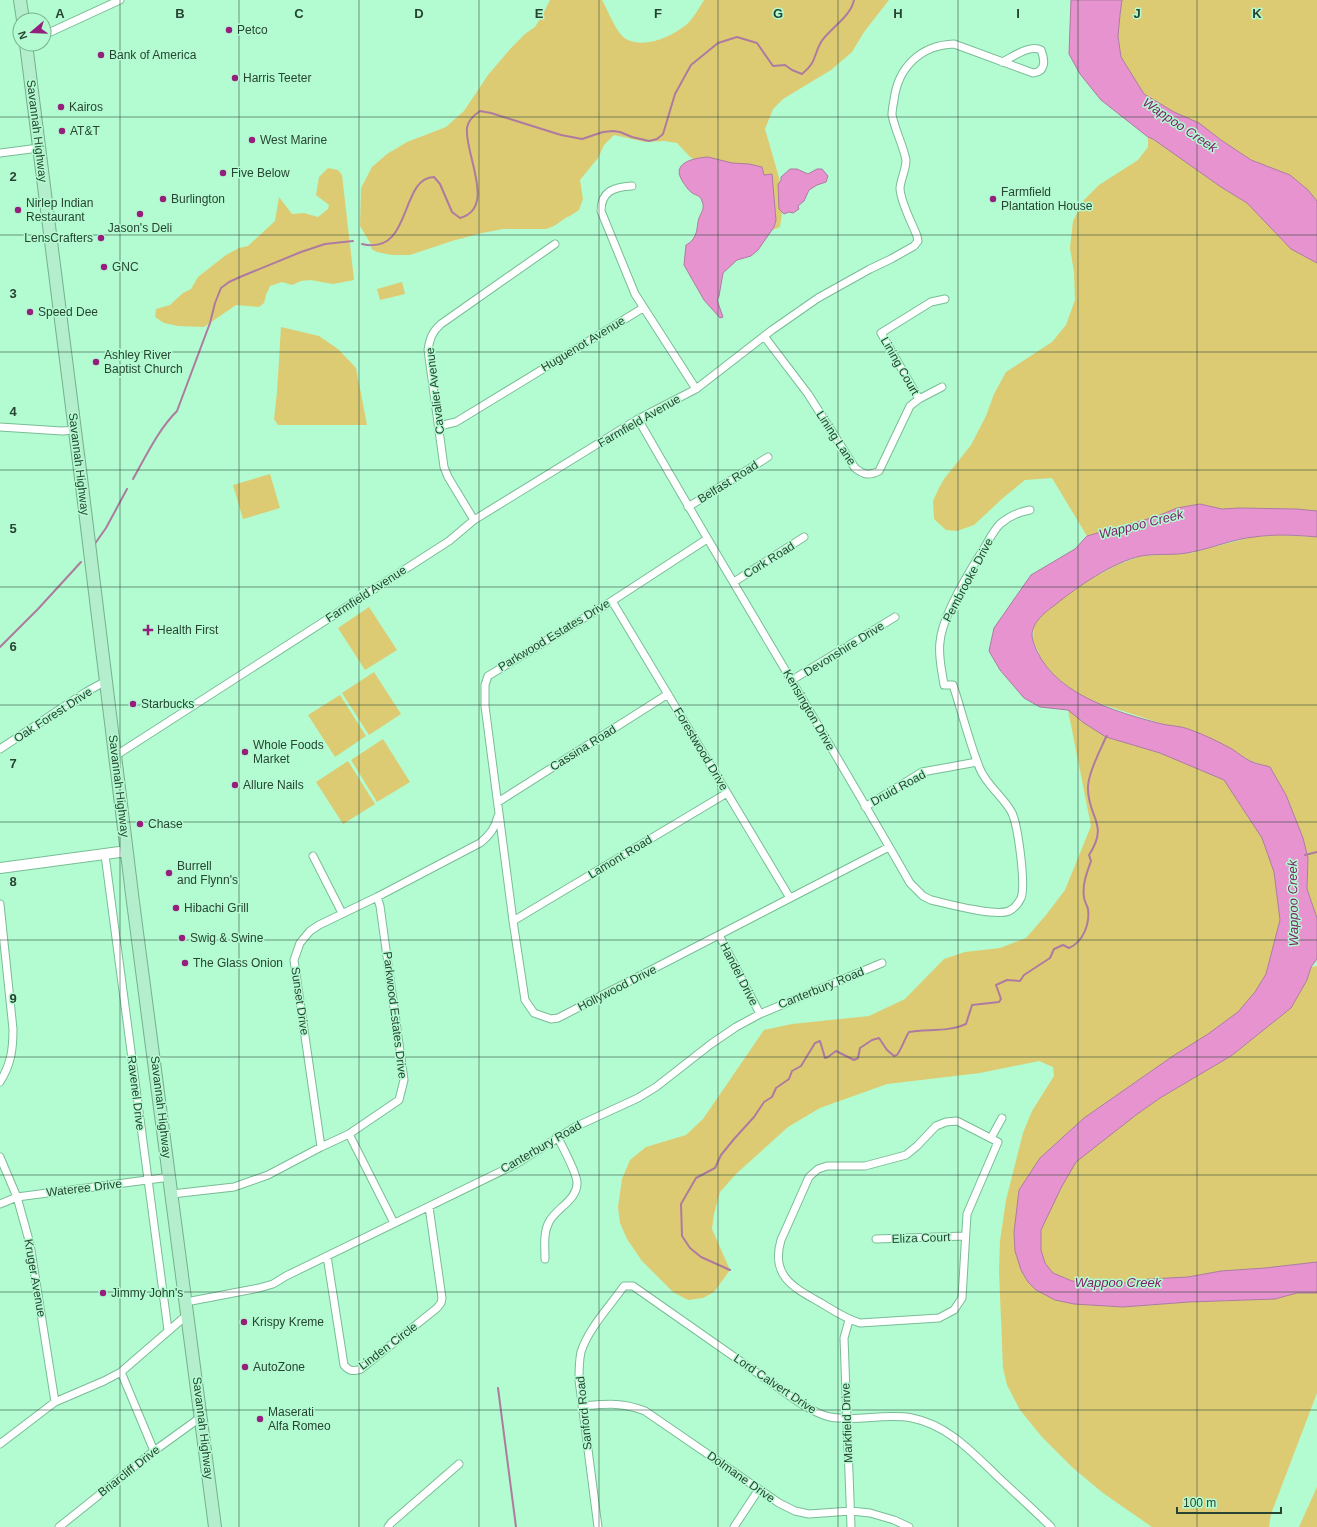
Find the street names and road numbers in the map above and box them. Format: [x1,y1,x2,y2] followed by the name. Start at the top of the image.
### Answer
[24,79,50,183] street label: Savannah Highway
[539,313,628,375] street label: Huguenot Avenue
[878,334,923,398] street label: Lining Court
[423,347,447,435] street label: Cavalier Avenue
[595,391,683,450] street label: Farmfield Avenue
[813,408,859,468] street label: Lining Lane
[66,412,92,516] street label: Savannah Highway
[695,458,761,506] street label: Belfast Road
[940,536,996,624] street label: Pembrooke Drive
[741,539,797,581] street label: Cork Road
[323,563,409,625] street label: Farmfield Avenue
[496,596,613,674] street label: Parkwood Estates Drive
[801,619,887,679] street label: Devonshire Drive
[780,667,838,753] street label: Kensington Drive
[11,684,95,746] street label: Oak Forest Drive
[671,705,731,793] street label: Forestwood Drive
[547,722,619,774] street label: Cassina Road
[106,734,132,838] street label: Savannah Highway
[868,767,928,809] street label: Druid Road
[586,832,654,882] street label: Lamont Road
[717,940,761,1008] street label: Handel Drive
[380,951,410,1080] street label: Parkwood Estates Drive
[575,962,659,1014] street label: Hollywood Drive
[776,964,866,1012] street label: Canterbury Road
[288,966,312,1036] street label: Sunset Drive
[124,1055,148,1132] street label: Ravenel Drive
[148,1055,174,1159] street label: Savannah Highway
[498,1118,584,1176] street label: Canterbury Road
[45,1176,123,1200] street label: Wateree Drive
[891,1230,951,1246] street label: Eliza Court
[21,1238,49,1319] street label: Kruger Avenue
[356,1319,420,1373] street label: Linden Circle
[731,1351,819,1417] street label: Lord Calvert Drive
[573,1375,595,1451] street label: Sanford Road
[190,1376,216,1480] street label: Savannah Highway
[839,1382,855,1463] street label: Markfield Drive
[95,1442,163,1499] street label: Briarcliff Drive
[704,1449,778,1506] street label: Dolmane Drive

